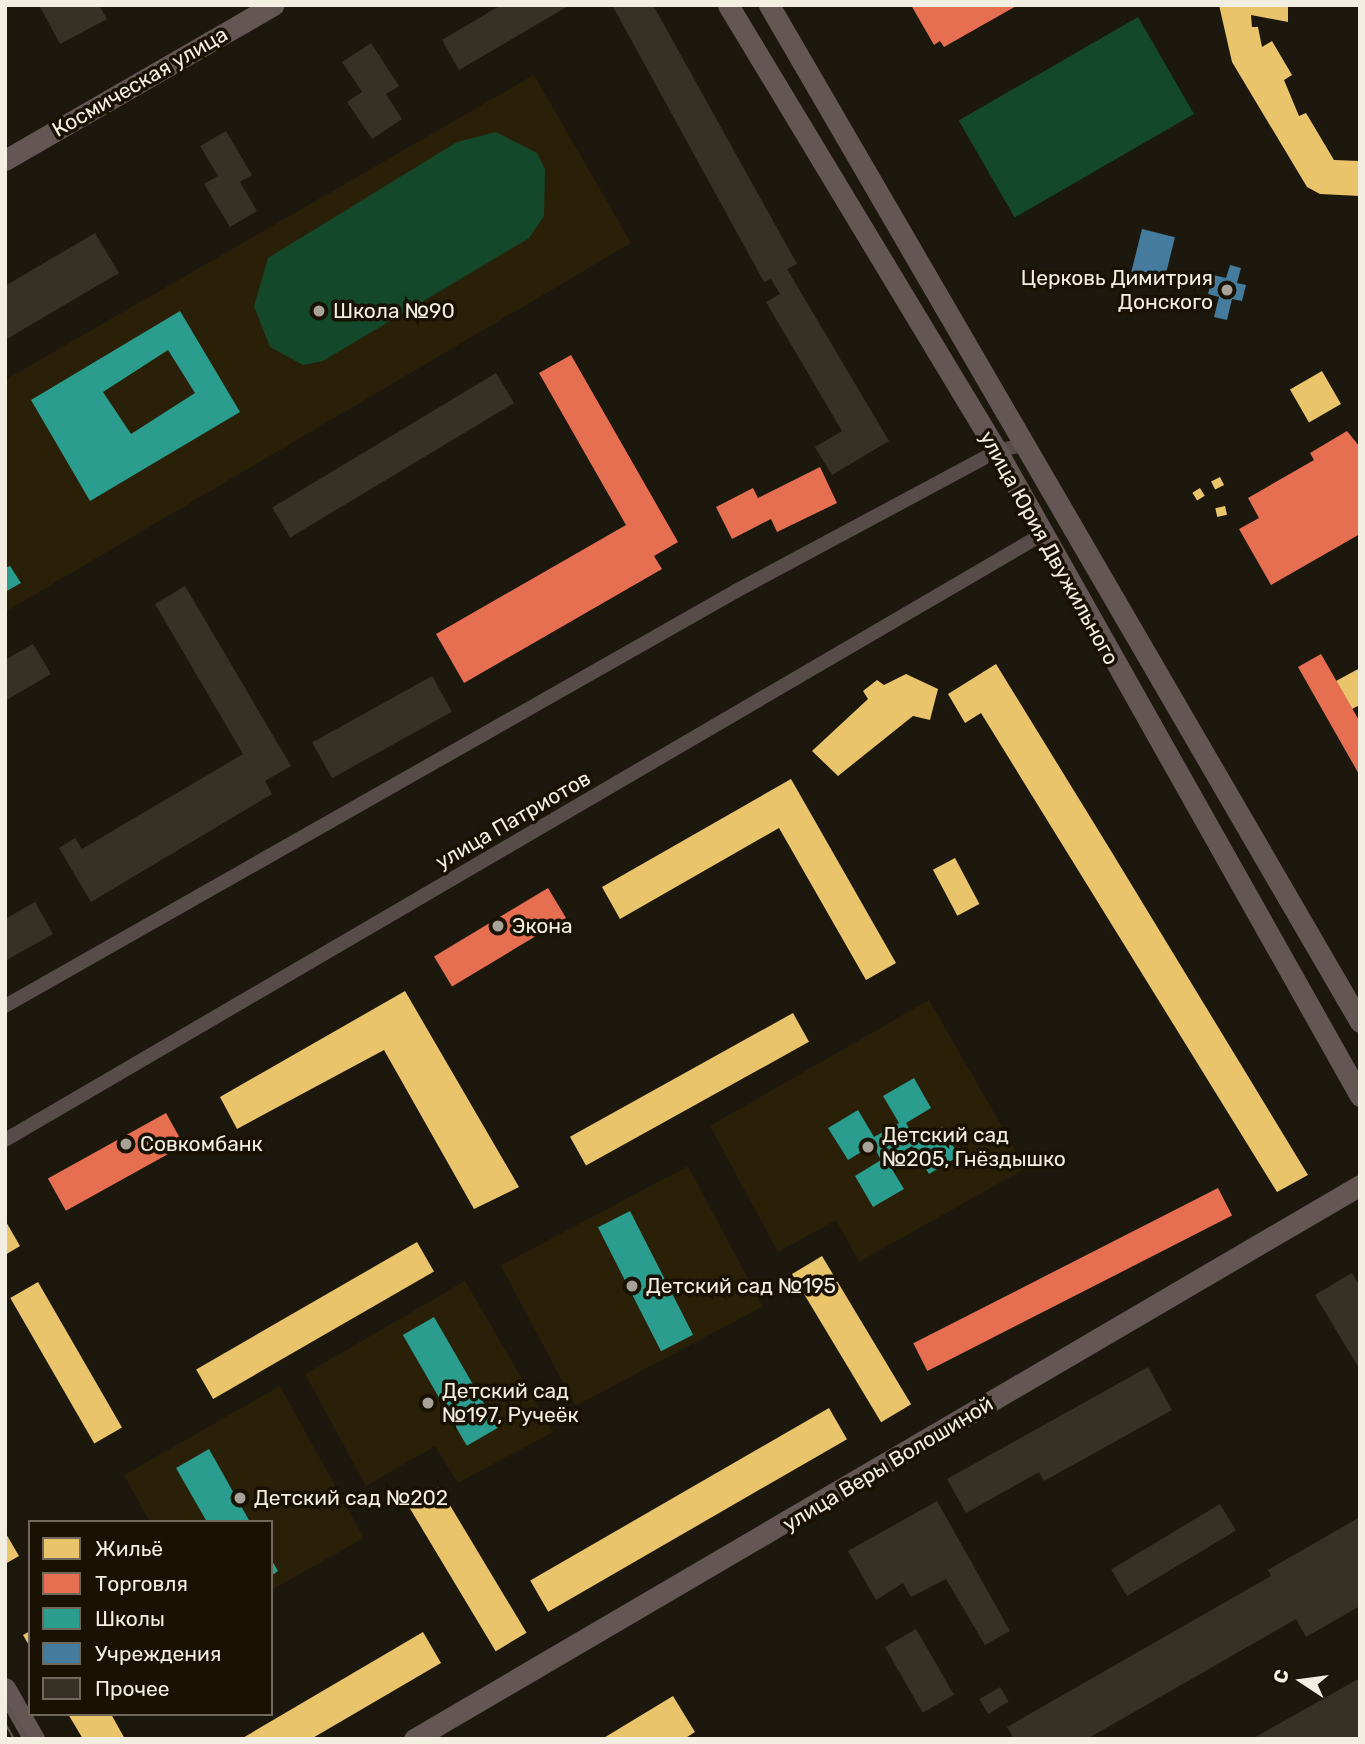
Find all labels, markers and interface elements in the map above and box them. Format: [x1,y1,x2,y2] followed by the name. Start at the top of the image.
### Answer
[48,22,232,142] street label: Космическая улица
[1021,265,1213,315] place label: Церковь Димитрия Донского
[1219,282,1235,298] marker: Церковь Димитрия Донского
[333,298,455,324] place label: Школа №90
[311,303,327,319] marker: Школа №90
[974,427,1124,669] street label: улица Юрия Двужильного
[431,765,595,875] street label: улица Патриотов
[512,913,573,939] place label: Экона
[490,918,506,934] marker: Экона
[882,1122,1066,1172] place label: Детский сад №205, Гнёздышко
[140,1131,263,1157] place label: Совкомбанк
[118,1136,134,1152] marker: Совкомбанк
[860,1139,876,1155] marker: Детский сад №205, Гнёздышко
[646,1273,836,1299] place label: Детский сад №195
[624,1278,640,1294] marker: Детский сад №195
[442,1378,580,1428] place label: Детский сад №197, Ручеёк
[778,1391,998,1537] street label: улица Веры Волошиной
[420,1395,436,1411] marker: Детский сад №197, Ручеёк
[254,1485,448,1511] place label: Детский сад №202
[232,1490,248,1506] marker: Детский сад №202
[28,1520,273,1716] legend
[95,1536,163,1561] text: Жильё
[95,1571,188,1596] text: Торговля
[95,1606,165,1631] text: Школы
[95,1641,221,1666] text: Учреждения
[1267,1646,1337,1716] north arrow
[1268,1667,1294,1685] text: С
[95,1676,170,1701] text: Прочее

